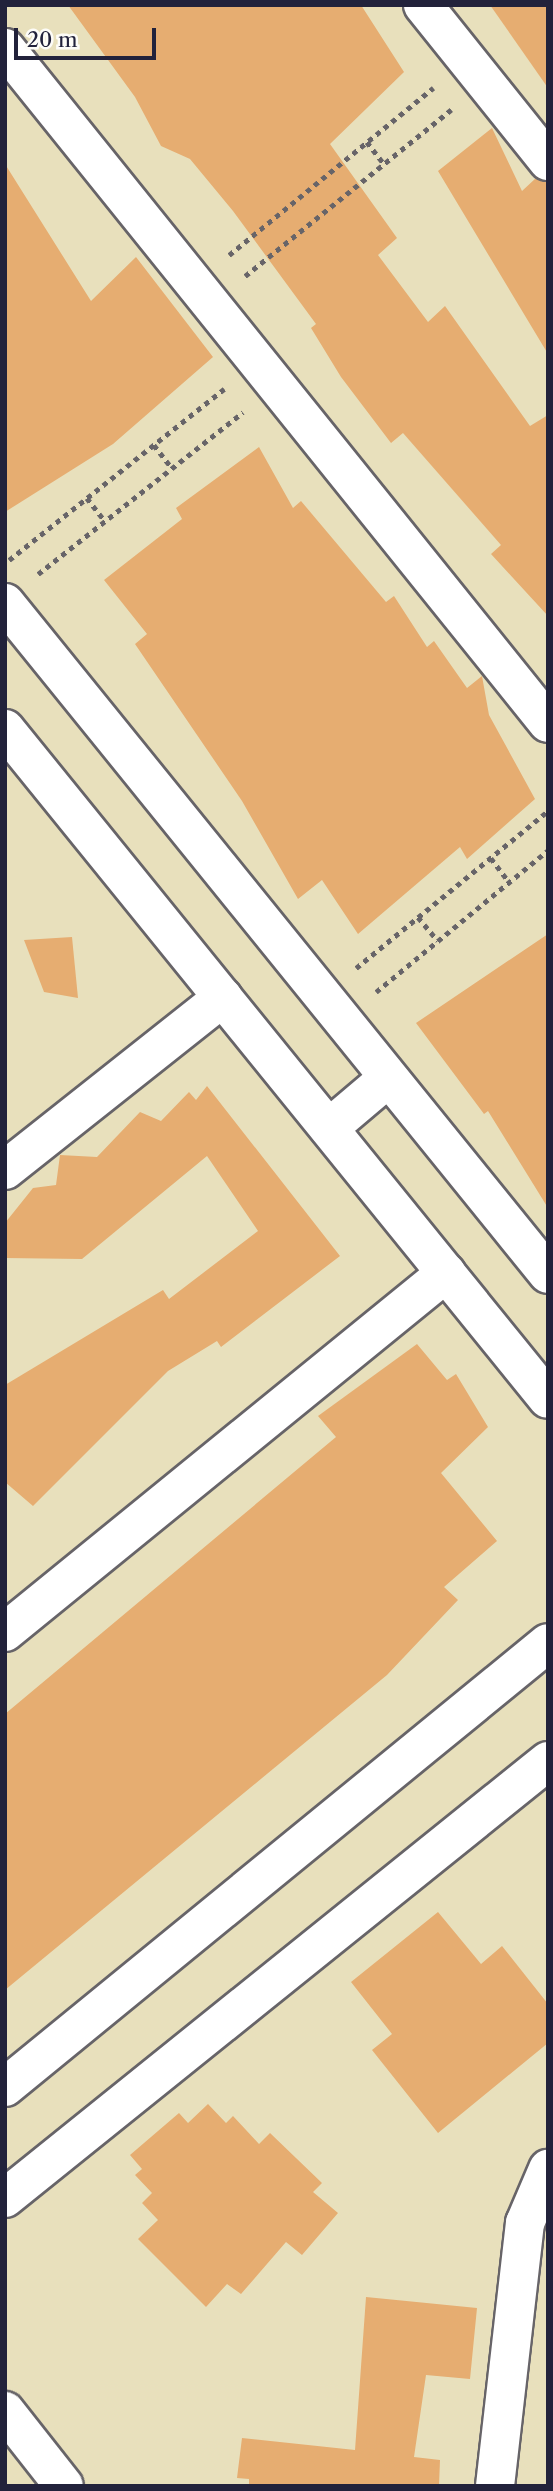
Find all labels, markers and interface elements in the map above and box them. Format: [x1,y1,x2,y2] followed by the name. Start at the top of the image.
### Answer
[18,14,159,58] scale bar
[27,27,78,52] text: 20 m

